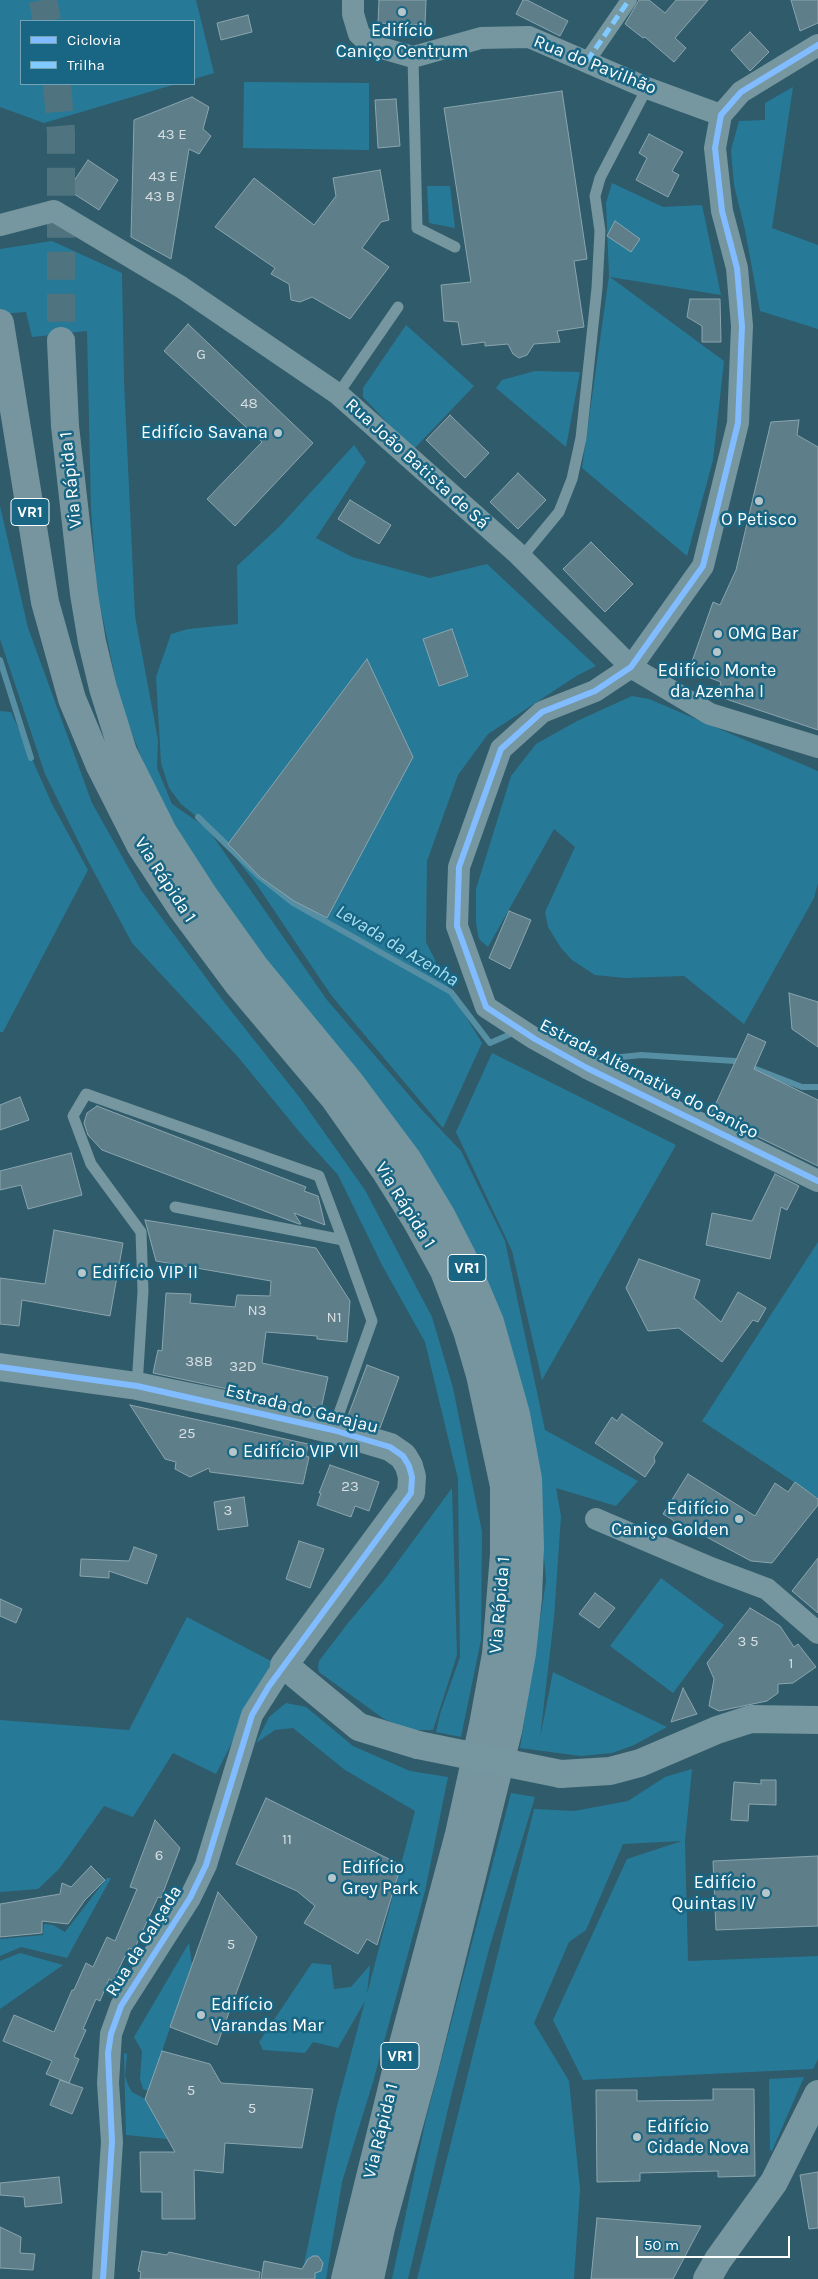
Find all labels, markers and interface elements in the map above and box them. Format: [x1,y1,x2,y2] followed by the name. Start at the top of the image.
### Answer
[396,6,408,18] marker: Edifício Caniço Centrum
[20,20,195,85] legend
[336,20,468,62] place label: Edifício Caniço Centrum
[530,30,660,100] street label: Rua do Pavilhão
[67,31,121,49] text: Ciclovia
[67,56,105,74] text: Trilha
[157,126,187,144] house number: 43 E
[148,168,178,186] house number: 43 E
[145,188,175,206] house number: 43 B
[196,346,206,364] house number: G
[341,394,493,534] street label: Rua João Batista de Sá
[240,395,258,413] house number: 48
[141,422,268,444] place label: Edifício Savana
[272,427,284,439] marker: Edifício Savana
[55,430,87,530] street label: Via Rápida 1
[753,495,765,507] marker: O Petisco
[11,498,49,526] road number: VR1
[721,509,797,531] place label: O Petisco
[728,623,798,645] place label: OMG Bar
[712,628,724,640] marker: OMG Bar
[711,646,723,658] marker: Edifício Monte da Azenha I
[658,660,776,702] place label: Edifício Monte da Azenha I
[129,833,201,927] street label: Via Rápida 1
[331,900,463,992] water label: Levada da Azenha
[536,1014,762,1144] street label: Estrada Alternativa do Caniço
[370,1158,440,1252] street label: Via Rápida 1
[448,1254,486,1282] road number: VR1
[92,1262,198,1284] place label: Edifício VIP II
[76,1267,88,1279] marker: Edifício VIP II
[247,1302,267,1320] house number: N3
[326,1309,342,1327] house number: N1
[185,1353,213,1371] house number: 38B
[229,1358,257,1376] house number: 32D
[223,1380,381,1438] street label: Estrada do Garajau
[178,1425,196,1443] house number: 25
[243,1441,359,1463] place label: Edifício VIP VII
[227,1446,239,1458] marker: Edifício VIP VII
[341,1478,359,1496] house number: 23
[611,1498,729,1540] place label: Edifício Caniço Golden
[224,1502,232,1520] house number: 3
[733,1513,745,1525] marker: Edifício Caniço Golden
[485,1556,515,1654] street label: Via Rápida 1
[738,1633,758,1651] house number: 3 5
[789,1655,793,1673] house number: 1
[282,1831,292,1849] house number: 11
[155,1847,163,1865] house number: 6
[342,1857,419,1900] place label: Edifício Grey Park
[326,1872,338,1884] marker: Edifício Grey Park
[672,1872,756,1915] place label: Edifício Quintas IV
[101,1882,187,2000] street label: Rua da Calçada
[760,1887,772,1899] marker: Edifício Quintas IV
[227,1936,235,1954] house number: 5
[211,1994,324,2036] place label: Edifício Varandas Mar
[195,2009,207,2021] marker: Edifício Varandas Mar
[381,2042,419,2070] road number: VR1
[359,2081,403,2181] street label: Via Rápida 1
[187,2082,195,2100] house number: 5
[248,2100,256,2118] house number: 5
[647,2116,749,2158] place label: Edifício Cidade Nova
[631,2131,643,2143] marker: Edifício Cidade Nova
[638,2226,792,2258] scale bar
[644,2236,679,2254] text: 50 m

